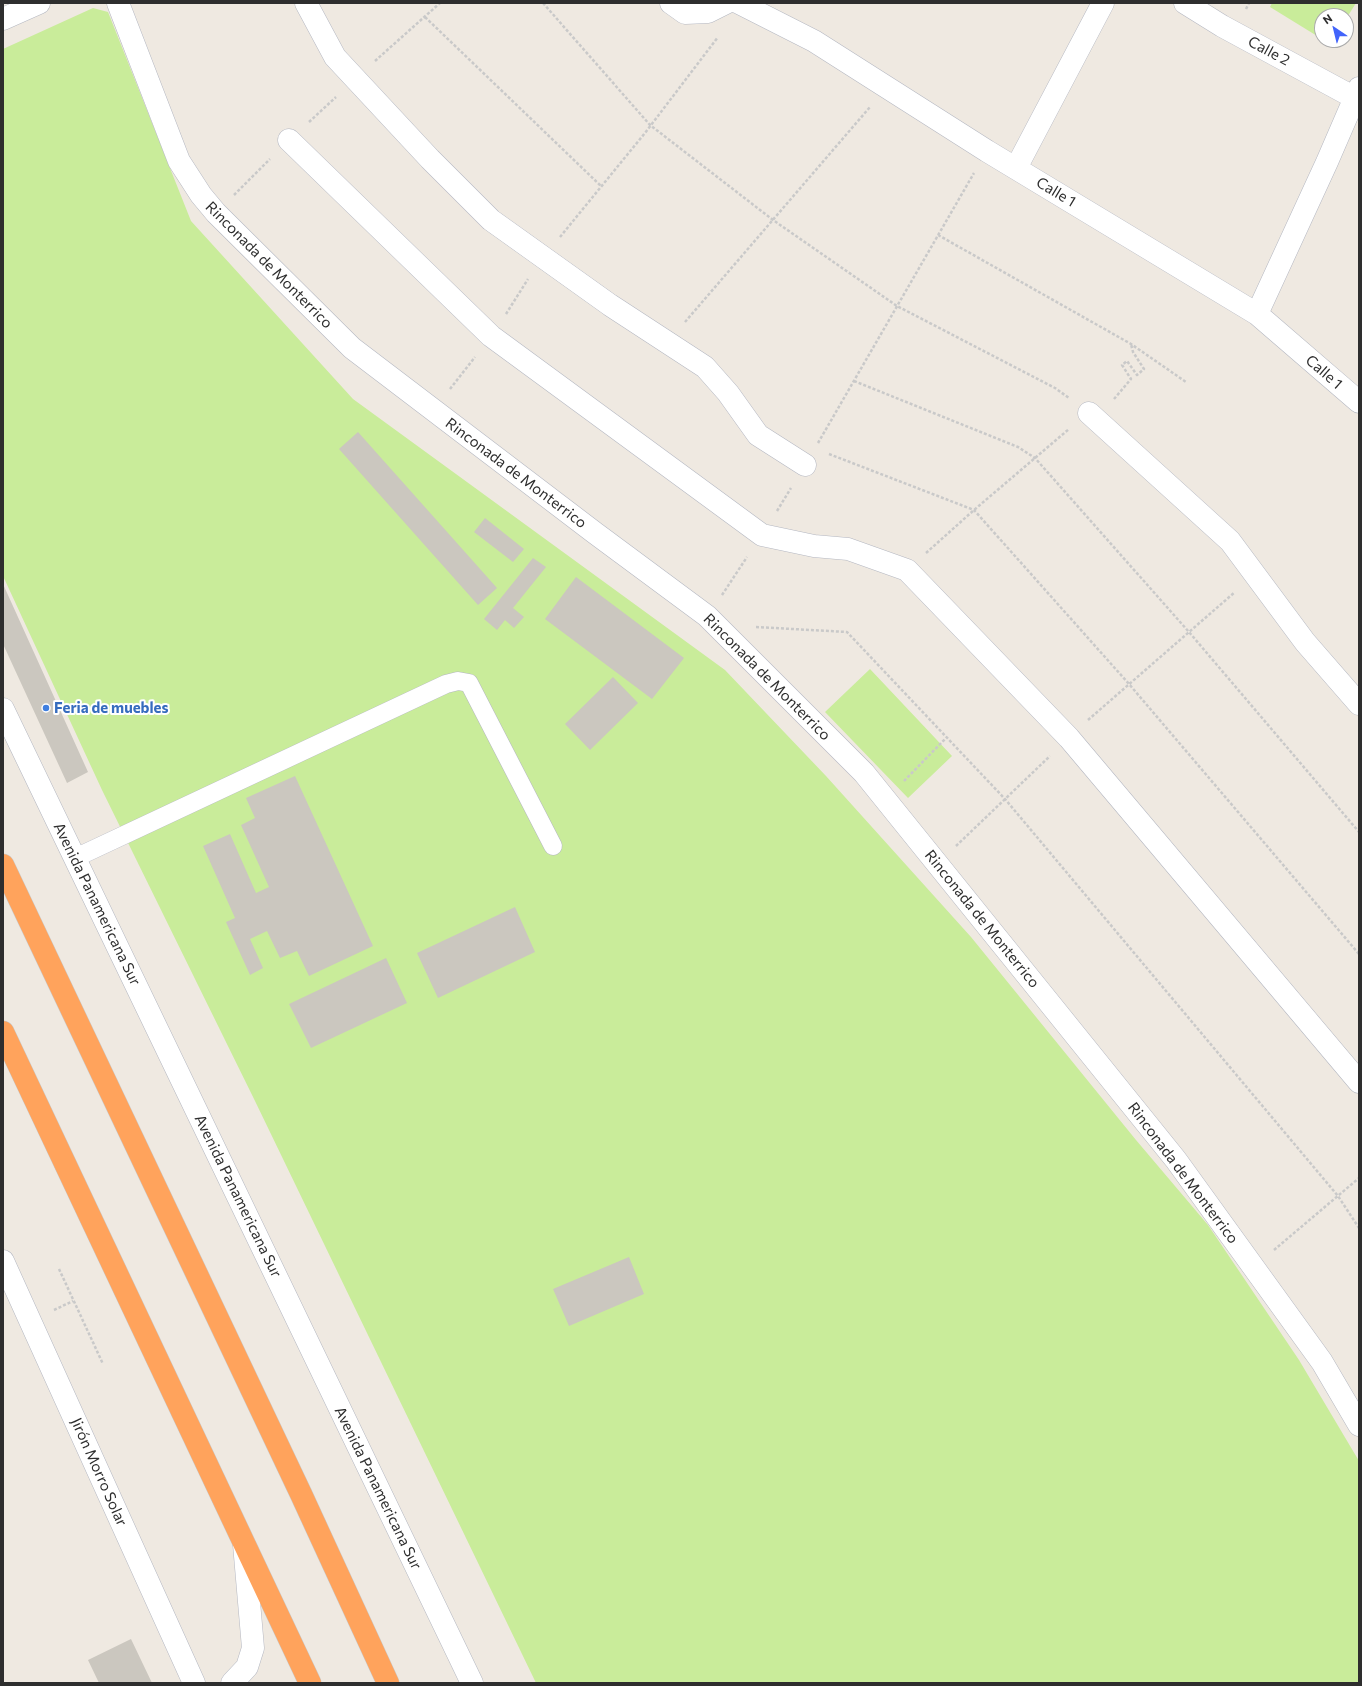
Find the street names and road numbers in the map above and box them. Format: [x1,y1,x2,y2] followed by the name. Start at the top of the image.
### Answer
[1245,33,1293,69] street label: Calle 2
[1033,173,1079,211] street label: Calle 1
[202,198,336,332] street label: Rinconada de Monterrico
[1302,351,1346,393] street label: Calle 1
[442,414,590,532] street label: Rinconada de Monterrico
[700,610,834,744] street label: Rinconada de Monterrico
[50,820,144,988] street label: Avenida Panamericana Sur
[921,846,1043,992] street label: Rinconada de Monterrico
[1124,1099,1242,1247] street label: Rinconada de Monterrico
[191,1112,285,1280] street label: Avenida Panamericana Sur
[331,1404,425,1572] street label: Avenida Panamericana Sur
[67,1415,131,1529] street label: Jirón Morro Solar

